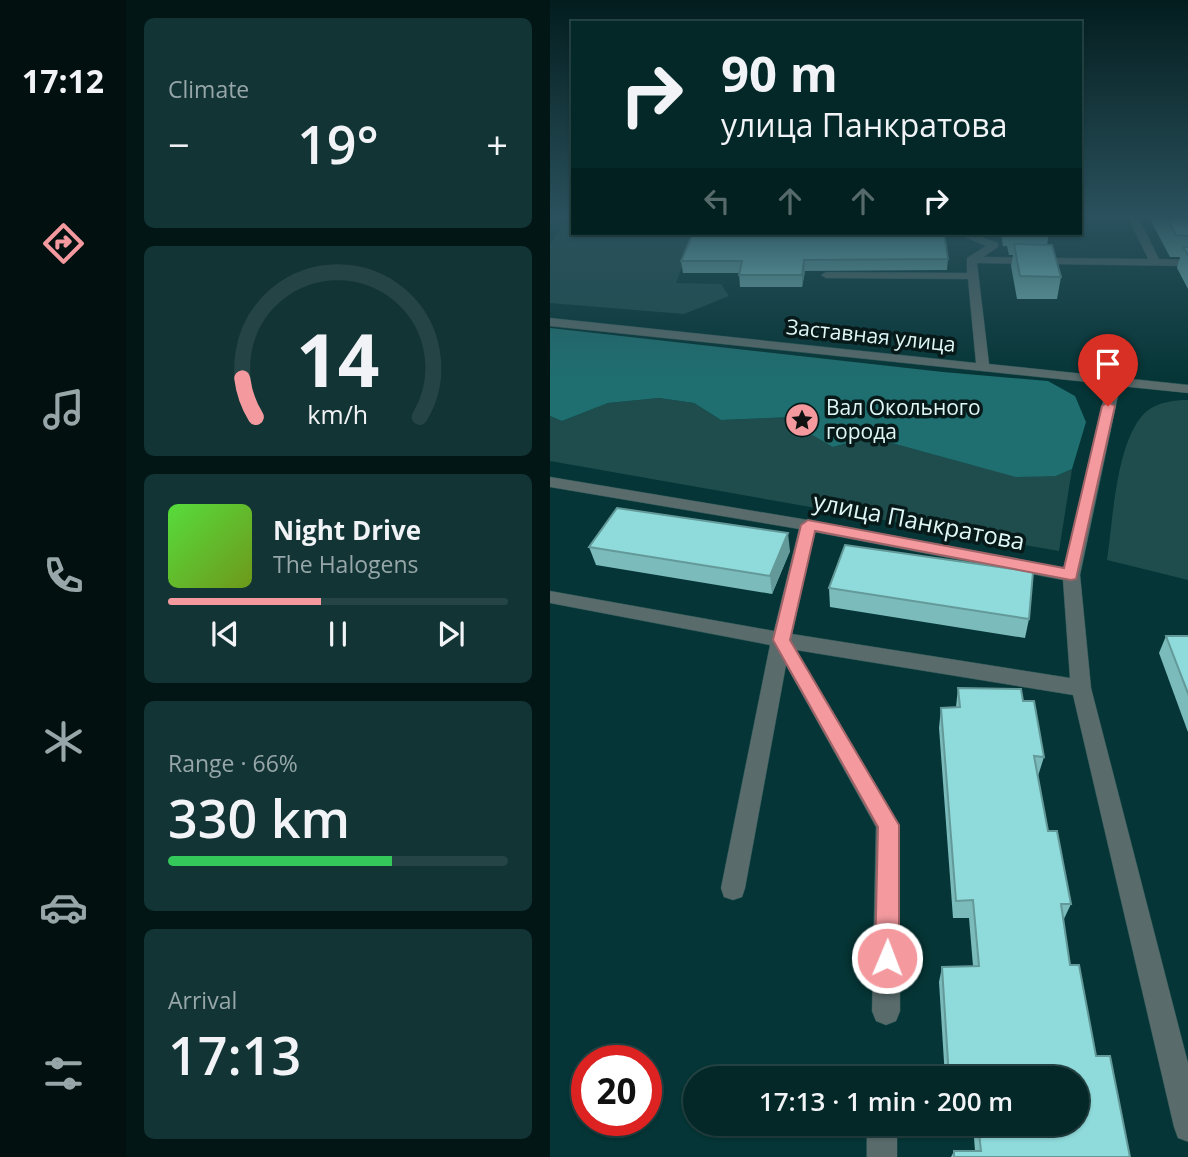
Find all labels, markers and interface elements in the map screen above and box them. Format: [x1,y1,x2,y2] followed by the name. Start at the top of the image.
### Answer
[721,40,838,106] text: 90 m
[606,49,697,140] icon: right
[22,59,104,102] text: 17:12
[168,73,249,105] text: Climate
[721,103,1008,146] text: улица Панкратова
[297,108,379,179] text: 19°
[168,118,190,170] text: −
[486,118,508,170] text: +
[698,182,736,220] icon: left
[771,182,809,220] icon: ahead
[844,182,882,220] icon: ahead
[917,182,955,220] icon: right
[39,219,88,268] icon: directions
[296,309,380,408] text: 14
[785,312,957,358] street label: Заставная улица
[1078,334,1138,406] pin
[1089,345,1127,383] icon: arrive
[39,385,88,434] icon: music
[826,393,981,445] place label: Вал Окольного города
[308,396,368,430] text: km/h
[783,401,821,439] place icon: Вал Окольного города
[811,484,1028,557] street label: улица Панкратова
[273,512,421,548] text: Night Drive
[273,548,419,580] text: The Halogens
[39,551,88,600] icon: phone
[206,615,244,653] icon: previous
[319,615,357,653] icon: pause
[432,615,470,653] icon: next
[39,717,88,766] icon: climate
[168,747,298,779] text: Range · 66%
[168,782,350,853] text: 330 km
[39,883,88,932] icon: car
[850,921,924,995] position arrow
[168,984,237,1016] text: Arrival
[168,1019,301,1090] text: 17:13
[571,1045,662,1136] speed limit sign: 20
[39,1049,88,1098] icon: filters
[759,1083,1013,1119] text: 17:13 · 1 min · 200 m

